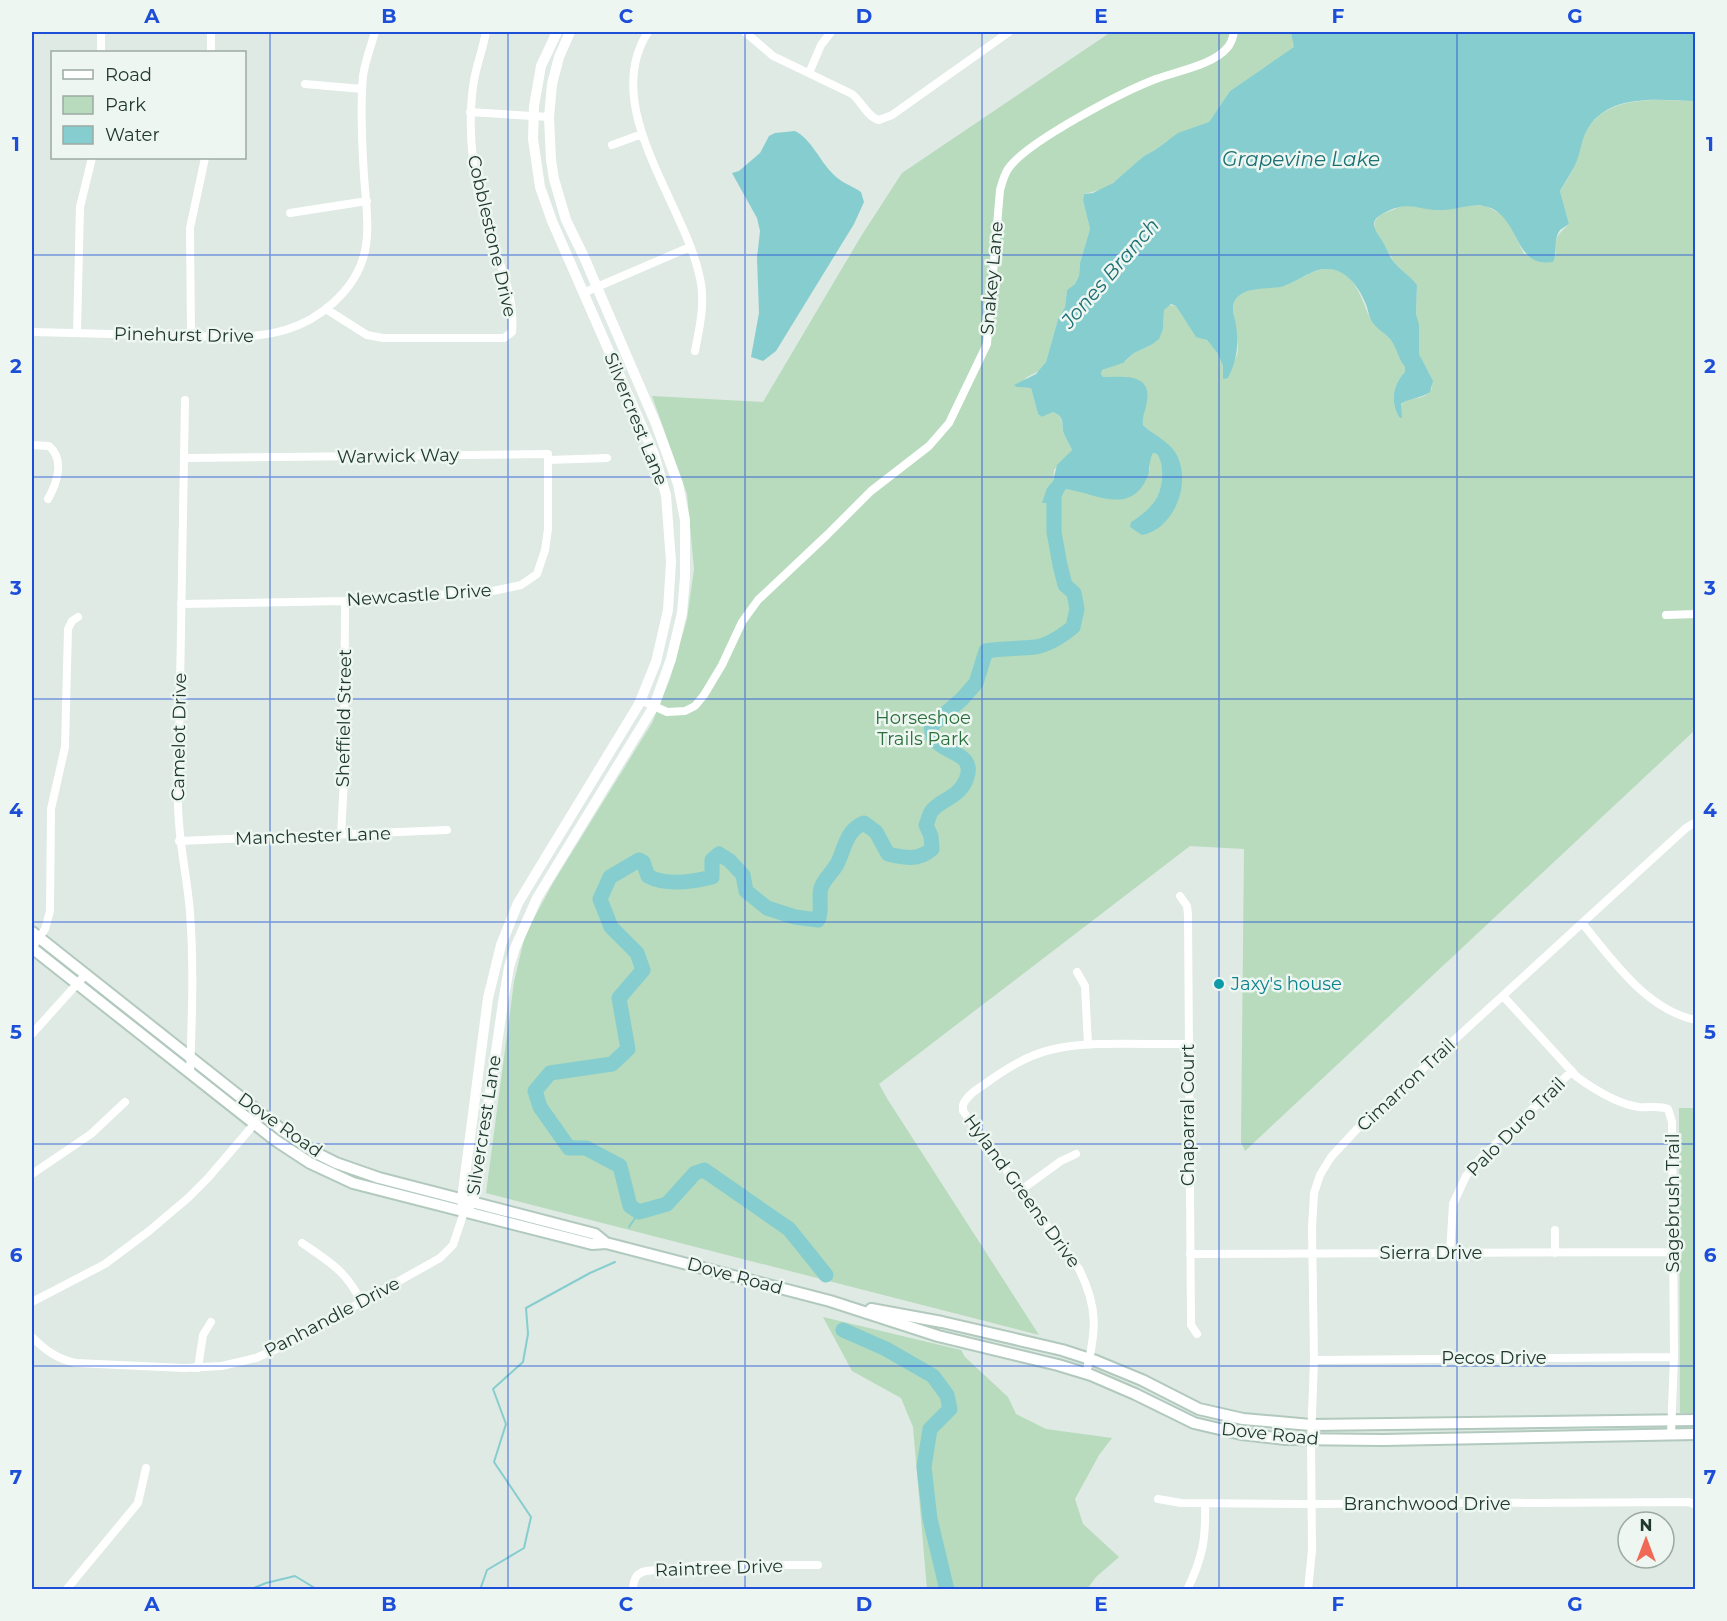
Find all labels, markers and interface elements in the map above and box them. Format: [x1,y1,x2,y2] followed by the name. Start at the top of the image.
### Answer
[143,4,160,28] text: A
[381,4,397,28] text: B
[619,4,634,28] text: C
[856,4,872,28] text: D
[1094,4,1108,28] text: E
[1332,4,1345,28] text: F
[1567,4,1583,28] text: G
[51,51,246,159] legend
[105,64,152,86] text: Road
[105,94,146,116] text: Park
[105,124,160,146] text: Water
[12,132,20,156] text: 1
[1706,132,1714,156] text: 1
[1222,147,1380,171] water label: Grapevine Lake
[463,153,521,319] street label: Cobblestone Drive
[1055,213,1164,334] water label: Jones Branch
[976,220,1008,336] street label: Snakey Lane
[114,323,254,347] street label: Pinehurst Drive
[599,349,673,489] street label: Silvercrest Lane
[10,354,22,378] text: 2
[1704,354,1716,378] text: 2
[337,444,460,468] street label: Warwick Way
[9,576,22,600] text: 3
[1703,576,1716,600] text: 3
[346,579,492,611] street label: Newcastle Drive
[332,649,356,787] street label: Sheffield Street
[167,672,191,801] street label: Camelot Drive
[875,707,971,750] park label: Horseshoe Trails Park
[9,798,23,822] text: 4
[1703,798,1717,822] text: 4
[235,822,391,850] street label: Manchester Lane
[1230,973,1342,995] place label: Jaxy's house
[1212,977,1226,991] marker: Jaxy's house
[10,1020,22,1044] text: 5
[1704,1020,1716,1044] text: 5
[1352,1034,1460,1136] street label: Cimarron Trail
[1177,1044,1199,1186] street label: Chaparral Court
[462,1053,506,1196] street label: Silvercrest Lane
[1462,1073,1570,1181] street label: Palo Duro Trail
[234,1088,326,1162] street label: Dove Road
[959,1110,1085,1272] street label: Hyland Greens Drive
[1662,1134,1684,1272] street label: Sagebrush Trail
[1380,1242,1483,1264] street label: Sierra Drive
[10,1243,23,1267] text: 6
[1704,1243,1717,1267] text: 6
[685,1253,785,1299] street label: Dove Road
[261,1272,404,1362] street label: Panhandle Drive
[1441,1347,1547,1369] street label: Pecos Drive
[1220,1418,1320,1450] street label: Dove Road
[10,1465,22,1489] text: 7
[1704,1465,1716,1489] text: 7
[1343,1493,1511,1515] street label: Branchwood Drive
[1616,1510,1676,1570] north arrow
[1640,1516,1652,1535] text: N
[654,1555,784,1581] street label: Raintree Drive
[143,1592,160,1616] text: A
[381,1592,397,1616] text: B
[619,1592,634,1616] text: C
[856,1592,872,1616] text: D
[1094,1592,1108,1616] text: E
[1332,1592,1345,1616] text: F
[1567,1592,1583,1616] text: G

